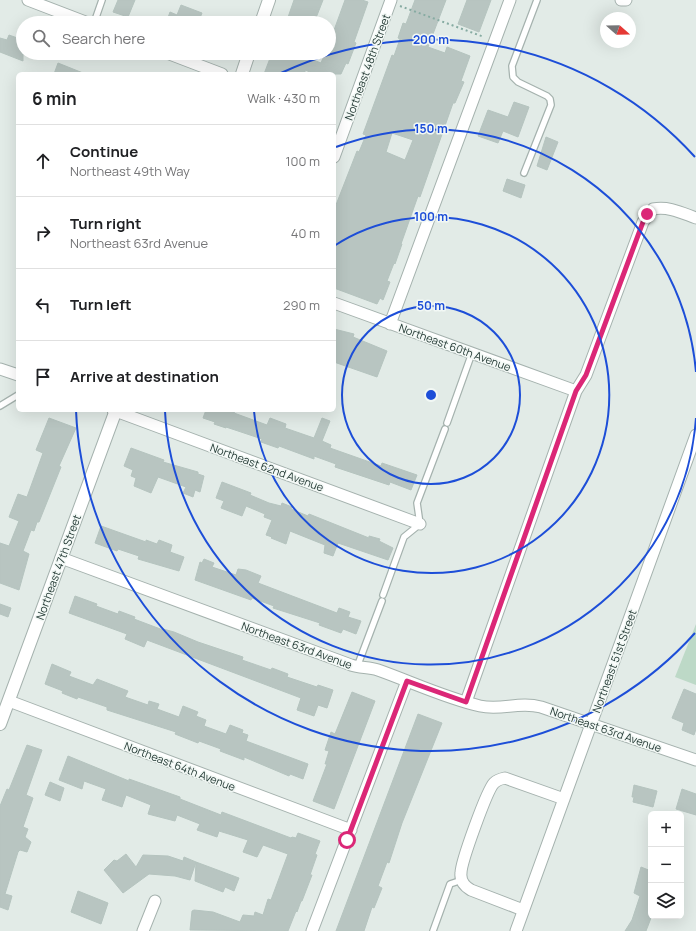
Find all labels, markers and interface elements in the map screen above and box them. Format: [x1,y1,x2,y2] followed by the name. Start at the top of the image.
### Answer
[341,12,393,122] street label: Northeast 48th Street
[600,12,636,48] north arrow
[16,16,336,60] search box
[30,27,52,49] icon: search
[62,28,145,49] text: Search here
[413,31,449,48] text: 200 m
[32,87,77,110] text: 6 min
[247,89,320,107] text: Walk · 430 m
[414,120,448,137] text: 150 m
[70,141,138,162] text: Continue
[32,150,54,172] icon: ahead
[285,152,320,170] text: 100 m
[70,162,190,180] text: Northeast 49th Way
[638,205,656,223] route end
[414,208,448,225] text: 100 m
[70,213,141,234] text: Turn right
[32,222,54,244] icon: right
[291,224,320,242] text: 40 m
[70,234,208,252] text: Northeast 63rd Avenue
[32,294,54,316] icon: left
[70,294,132,315] text: Turn left
[283,296,320,314] text: 290 m
[417,297,445,314] text: 50 m
[397,320,514,374] street label: Northeast 60th Avenue
[32,366,54,388] icon: arrive
[70,366,219,387] text: Arrive at destination
[424,388,438,402] centre of rings
[208,439,326,495] street label: Northeast 62nd Avenue
[32,512,84,622] street label: Northeast 47th Street
[588,607,640,715] street label: Northeast 51st Street
[240,618,355,672] street label: Northeast 63rd Avenue
[548,703,664,755] street label: Northeast 63rd Avenue
[122,738,238,794] street label: Northeast 64th Avenue
[648,811,684,919] map controls
[648,811,684,847] button: +
[338,831,356,849] route start
[648,847,684,883] button: −
[648,883,684,919] button: layers

